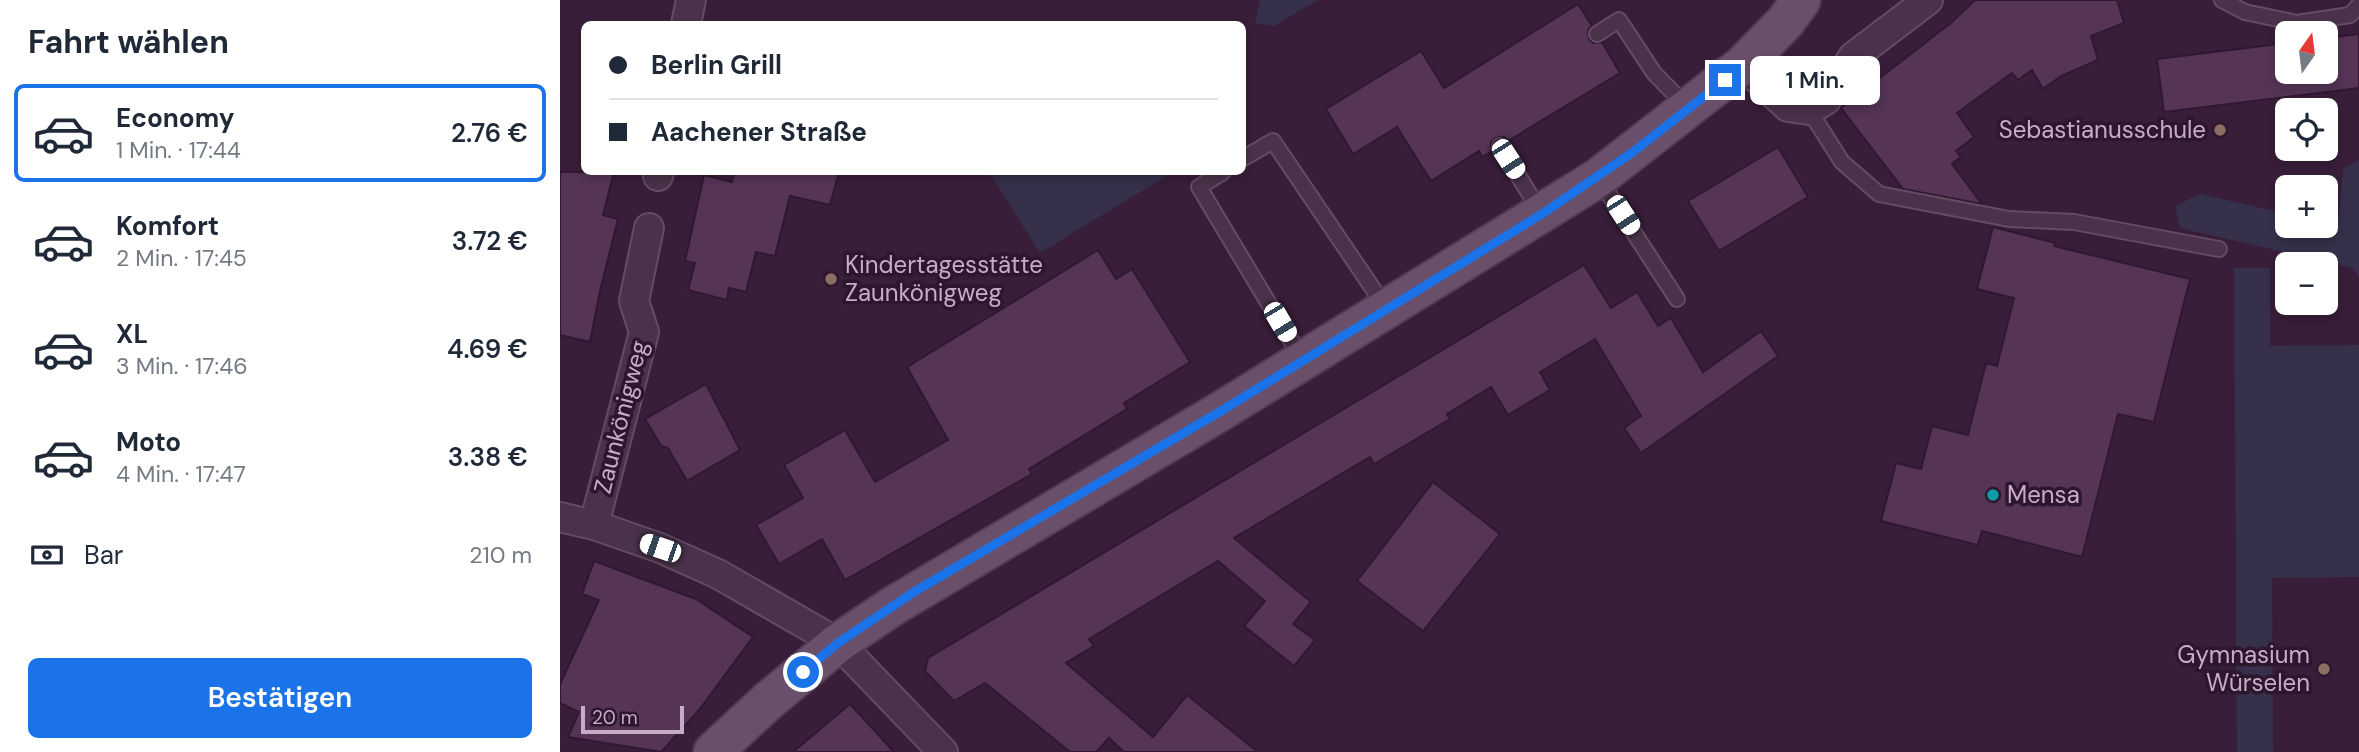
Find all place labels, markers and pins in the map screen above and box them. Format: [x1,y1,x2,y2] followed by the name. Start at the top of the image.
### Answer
[1999,114,2206,145] place label: Sebastianusschule
[2212,122,2228,138] marker: Sebastianusschule
[845,249,1043,308] place label: Kindertagesstätte Zaunkönigweg
[823,271,839,287] marker: Kindertagesstätte Zaunkönigweg
[2007,479,2080,510] place label: Mensa
[1985,487,2001,503] marker: Mensa
[2177,639,2310,698] place label: Gymnasium Würselen
[2316,661,2332,677] marker: Gymnasium Würselen

